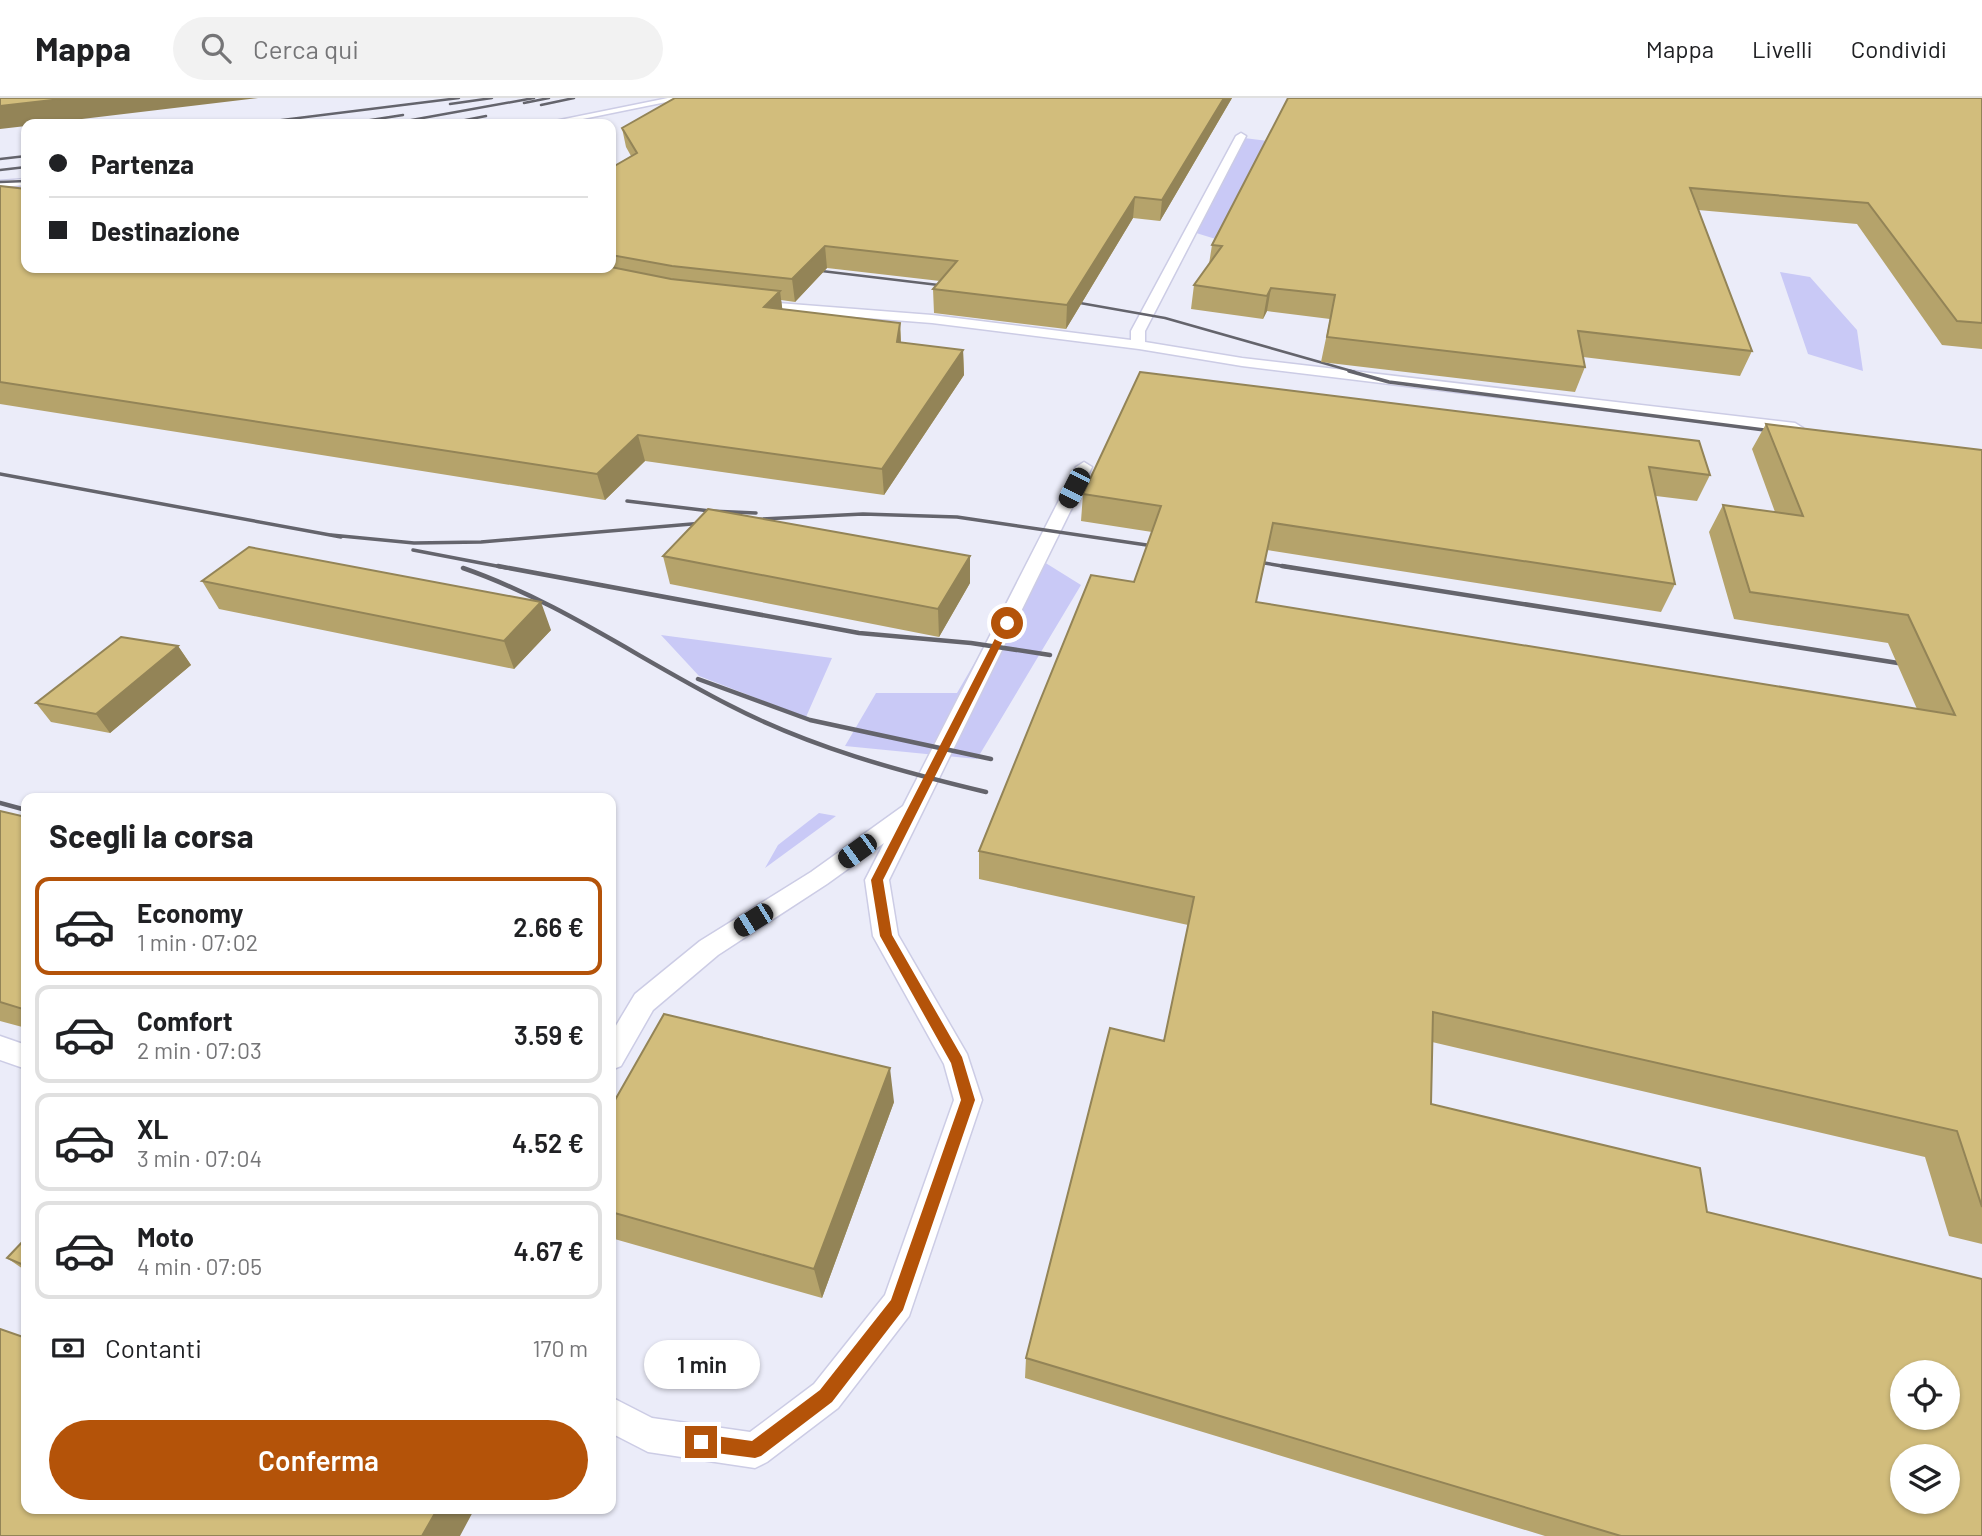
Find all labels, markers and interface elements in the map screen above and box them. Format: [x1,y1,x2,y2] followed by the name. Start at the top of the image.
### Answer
[173,17,663,80] search box
[35,28,131,68] text: Mappa
[197,29,235,67] icon: search
[253,33,359,64] text: Cerca qui
[1646,34,1714,63] text: Mappa
[1752,34,1813,63] text: Livelli
[1851,34,1947,63] text: Condividi
[91,148,194,179] text: Partenza
[91,215,240,246] text: Destinazione
[1056,465,1093,511] car
[991,607,1023,639] route start
[49,816,254,854] text: Scegli la corsa
[834,830,881,872] car
[53,895,116,958] icon: car
[137,897,243,928] text: Economy
[730,900,777,940] car
[513,911,584,942] text: 2.66 €
[137,928,258,956] text: 1 min · 07:02
[53,1003,116,1066] icon: car
[137,1005,233,1036] text: Comfort
[514,1019,584,1050] text: 3.59 €
[137,1036,262,1064] text: 2 min · 07:03
[53,1111,116,1174] icon: car
[137,1113,168,1144] text: XL
[512,1127,584,1158] text: 4.52 €
[137,1144,262,1172] text: 3 min · 07:04
[53,1219,116,1282] icon: car
[137,1221,194,1252] text: Moto
[514,1235,584,1266] text: 4.67 €
[137,1252,262,1280] text: 4 min · 07:05
[49,1329,87,1367] icon: cash
[105,1332,202,1363] text: Contanti
[532,1334,588,1362] text: 170 m
[643,1340,759,1390] callout: 1 min
[677,1350,727,1378] text: 1 min
[1890,1360,1960,1514] map controls
[1890,1360,1960,1430] button: locate
[49,1420,588,1500] button: Conferma
[685,1426,717,1458] route end
[1890,1444,1960,1514] button: layers

